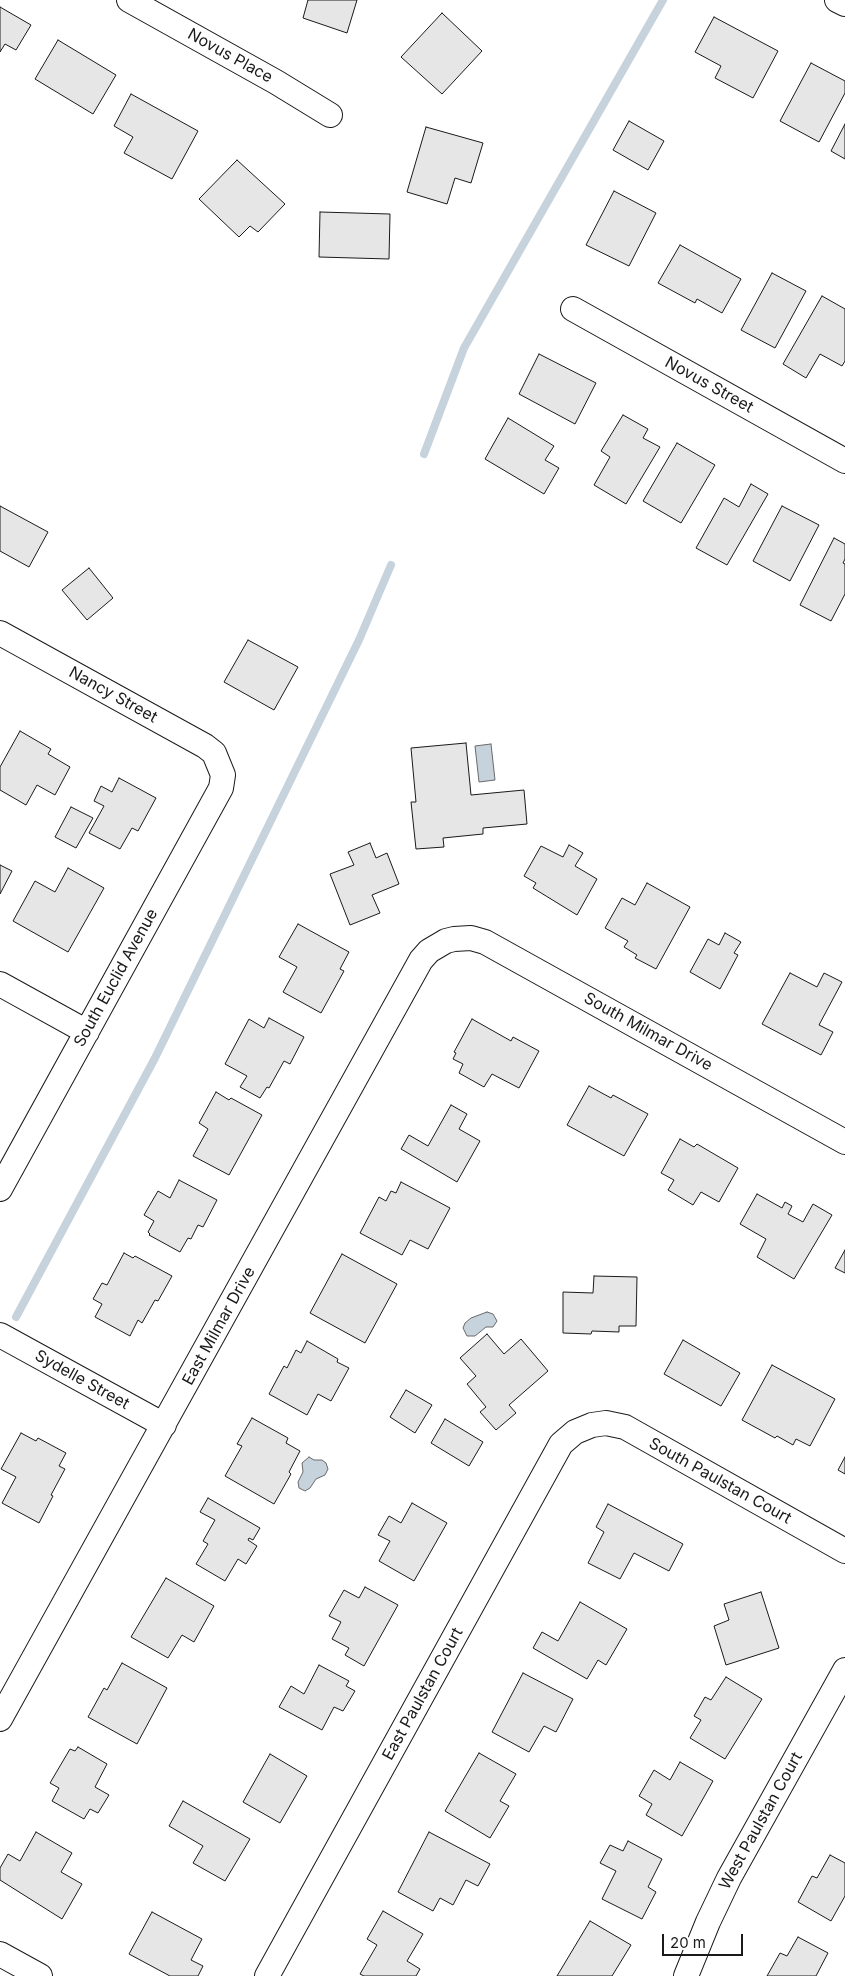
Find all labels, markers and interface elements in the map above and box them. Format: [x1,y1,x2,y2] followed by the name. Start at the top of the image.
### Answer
[184,25,276,87] street label: Novus Place
[662,353,756,417] street label: Novus Street
[66,663,160,727] street label: Nancy Street
[70,906,162,1050] street label: South Euclid Avenue
[580,989,716,1075] street label: South Milmar Drive
[179,1264,259,1388] street label: East Milmar Drive
[32,1346,132,1414] street label: Sydelle Street
[645,1434,795,1528] street label: South Paulstan Court
[379,1625,467,1763] street label: East Paulstan Court
[715,1749,807,1893] street label: West Paulstan Court
[665,1924,746,1956] scale bar
[670,1933,706,1952] text: 20 m

